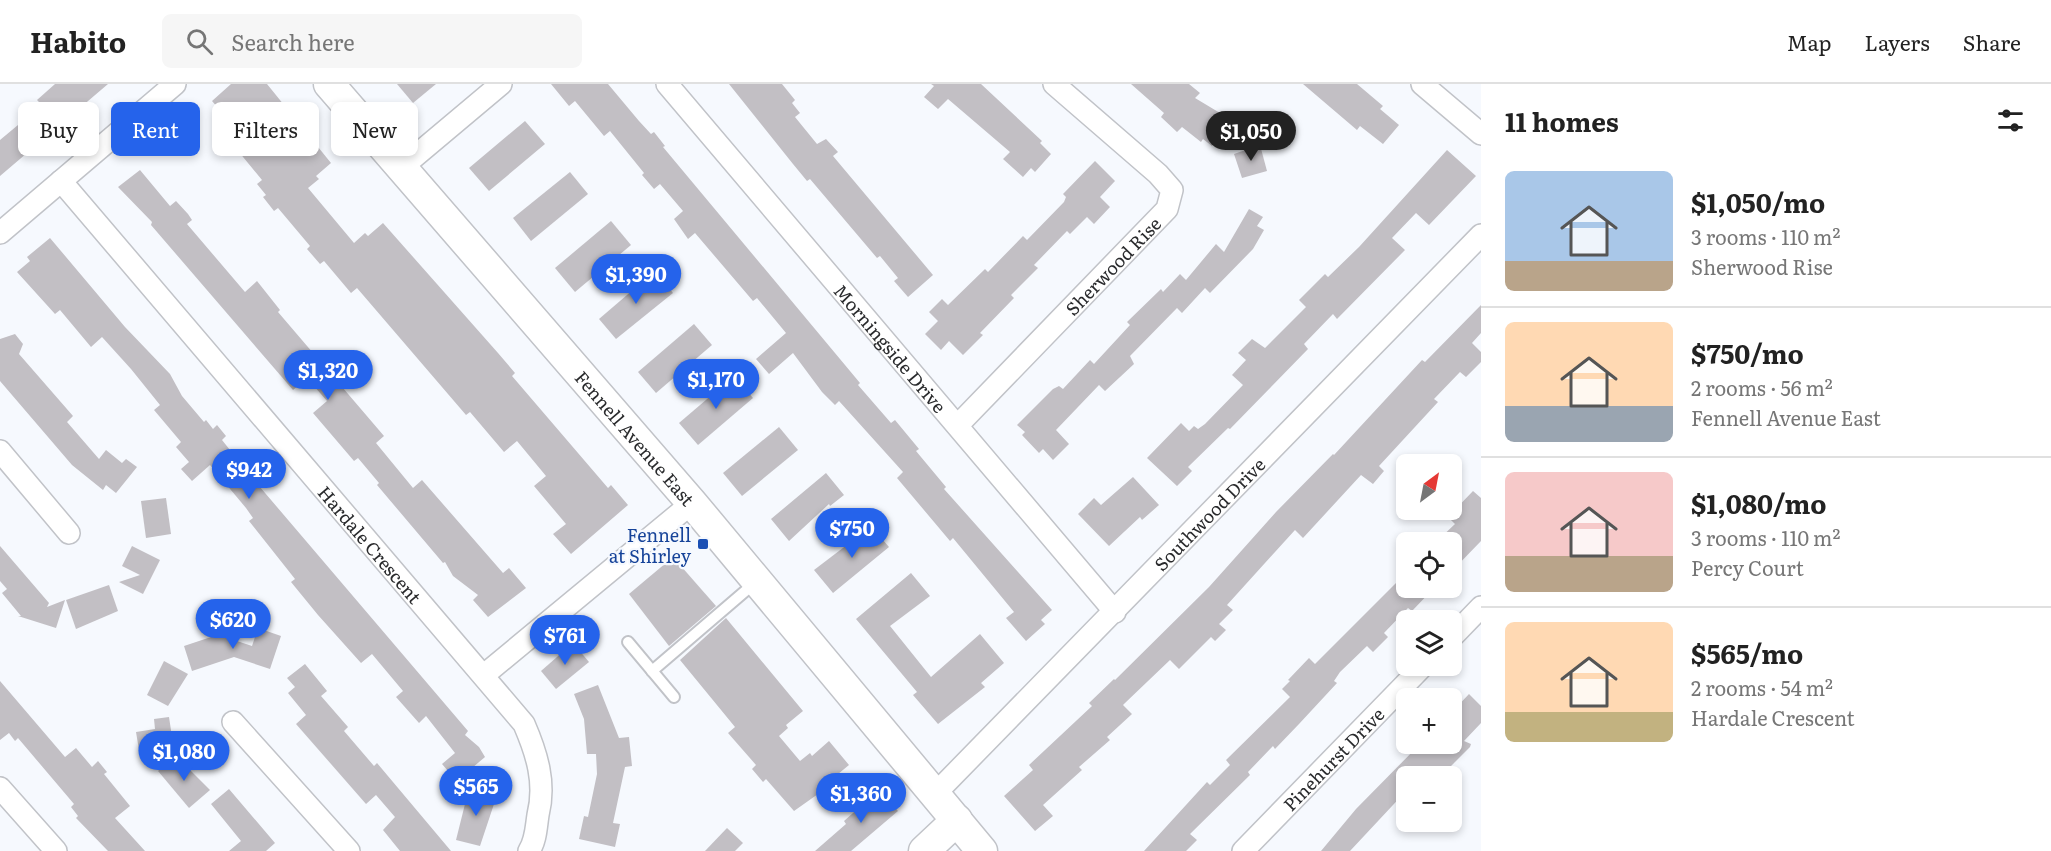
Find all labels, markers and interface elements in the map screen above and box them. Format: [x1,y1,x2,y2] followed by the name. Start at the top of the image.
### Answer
[162,14,582,68] search box
[30,20,126,62] text: Habito
[183,25,216,58] icon: search
[231,25,355,58] text: Search here
[1787,26,1832,57] text: Map
[1865,26,1930,57] text: Layers
[1963,26,2021,57] text: Share
[1505,101,1619,140] text: 11 homes
[18,102,99,156] chip: Buy
[111,102,200,156] chip: Rent
[212,102,319,156] chip: Filters
[331,102,418,156] chip: New
[1994,104,2027,137] icon: filters
[1202,111,1300,162] pin: $1,050
[1220,115,1282,145] text: $1,050
[1691,182,1825,221] text: $1,050/mo
[1553,195,1625,267] icon: home
[1058,210,1167,321] street label: Sherwood Rise
[1691,221,1840,251] text: 3 rooms · 110 m²
[1691,251,1833,281] text: Sherwood Rise
[587,254,685,305] pin: $1,390
[605,258,667,288] text: $1,390
[828,278,953,418] street label: Morningside Drive
[1691,333,1804,372] text: $750/mo
[1553,346,1625,418] icon: home
[279,350,377,401] pin: $1,320
[298,354,358,384] text: $1,320
[667,359,765,410] pin: $1,170
[687,363,745,393] text: $1,170
[569,364,702,512] street label: Fennell Avenue East
[1691,372,1833,402] text: 2 rooms · 56 m²
[1691,402,1881,432] text: Fennell Avenue East
[213,449,285,500] pin: $942
[1147,451,1271,576] street label: Southwood Drive
[226,453,272,483] text: $942
[1396,454,1462,520] north arrow
[1396,454,1462,832] map controls
[312,479,429,609] street label: Hardale Crescent
[1691,483,1827,522] text: $1,080/mo
[1553,496,1625,568] icon: home
[816,508,888,559] pin: $750
[829,512,875,542] text: $750
[609,521,692,569] place label: Fennell at Shirley
[1691,522,1840,552] text: 3 rooms · 110 m²
[1396,532,1462,598] button: locate
[696,537,710,551] marker: Fennell at Shirley
[1691,552,1804,582] text: Percy Court
[197,599,269,650] pin: $620
[210,603,256,633] text: $620
[1396,610,1462,676] button: layers
[529,615,601,666] pin: $761
[544,619,586,649] text: $761
[1691,633,1803,672] text: $565/mo
[1553,646,1625,718] icon: home
[1691,672,1833,702] text: 2 rooms · 54 m²
[1396,688,1462,754] button: +
[1276,701,1390,816] street label: Pinehurst Drive
[1691,702,1855,732] text: Hardale Crescent
[135,731,233,782] pin: $1,080
[152,735,216,765] text: $1,080
[440,766,512,817] pin: $565
[1396,766,1462,832] button: −
[453,770,499,800] text: $565
[812,773,910,824] pin: $1,360
[830,777,892,807] text: $1,360

